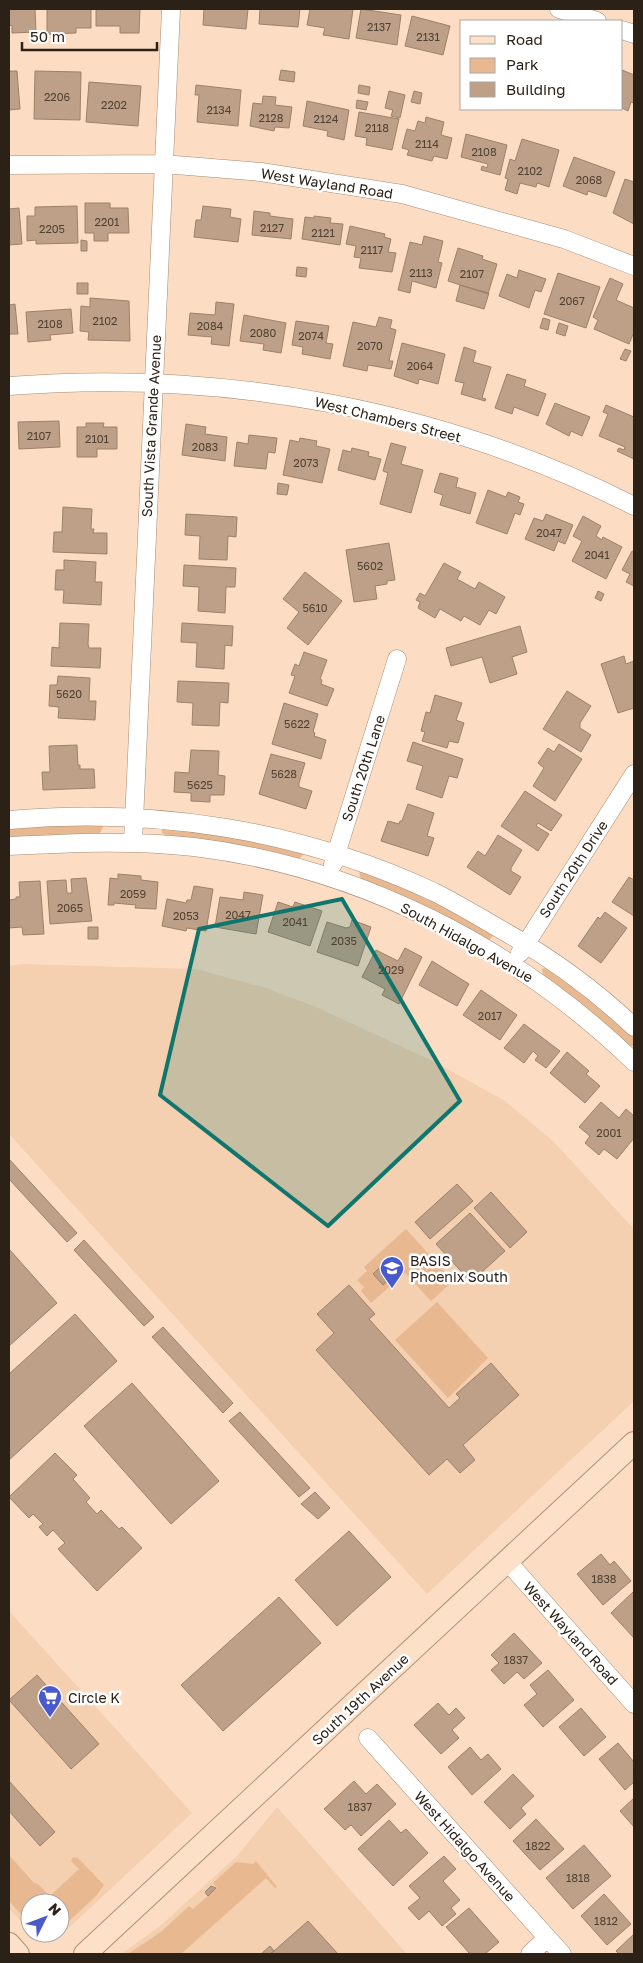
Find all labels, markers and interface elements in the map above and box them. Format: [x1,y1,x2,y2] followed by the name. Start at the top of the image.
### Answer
[22,20,158,52] scale bar
[367,20,391,33] house number: 2137
[460,20,623,110] legend
[30,27,65,45] text: 50 m
[416,30,440,43] house number: 2131
[506,30,543,48] text: Road
[506,55,539,73] text: Park
[506,80,566,98] text: Building
[44,90,70,103] house number: 2206
[101,98,127,111] house number: 2202
[207,103,232,116] house number: 2134
[259,111,284,124] house number: 2128
[314,112,339,125] house number: 2124
[365,121,389,134] house number: 2118
[415,137,439,150] house number: 2114
[471,145,497,158] house number: 2108
[260,164,394,202] street label: West Wayland Road
[518,164,542,177] house number: 2102
[576,173,603,186] house number: 2068
[95,215,119,228] house number: 2201
[260,221,284,234] house number: 2127
[39,222,65,235] house number: 2205
[311,226,335,239] house number: 2121
[361,243,384,256] house number: 2117
[409,266,433,279] house number: 2113
[460,267,484,280] house number: 2107
[559,294,585,307] house number: 2067
[93,314,117,327] house number: 2102
[37,317,63,330] house number: 2108
[197,319,224,332] house number: 2084
[250,326,277,339] house number: 2080
[298,329,324,342] house number: 2074
[138,334,164,518] street label: South Vista Grande Avenue
[357,339,383,352] house number: 2070
[407,359,434,372] house number: 2064
[313,393,463,445] street label: West Chambers Street
[27,429,51,442] house number: 2107
[85,432,109,445] house number: 2101
[192,440,218,453] house number: 2083
[293,456,319,469] house number: 2073
[536,526,562,539] house number: 2047
[584,548,610,561] house number: 2041
[357,559,383,572] house number: 5602
[302,601,328,614] house number: 5610
[56,687,82,700] house number: 5620
[338,713,388,823] street label: South 20th Lane
[284,717,310,730] house number: 5622
[271,767,297,780] house number: 5628
[187,778,213,791] house number: 5625
[535,817,611,921] street label: South 20th Drive
[120,887,146,900] house number: 2059
[398,899,536,985] street label: South Hidalgo Avenue
[57,901,83,914] house number: 2065
[225,908,251,921] house number: 2047
[173,909,199,922] house number: 2053
[282,915,308,928] house number: 2041
[331,934,357,947] house number: 2035
[378,963,404,976] house number: 2029
[478,1009,502,1022] house number: 2017
[596,1126,622,1139] house number: 2001
[410,1252,508,1285] place label: BASIS Phoenix South
[379,1255,405,1289] school or university icon: BASIS Phoenix South
[591,1572,617,1585] house number: 1838
[520,1578,622,1688] street label: West Wayland Road
[308,1650,412,1748] street label: South 19th Avenue
[504,1653,528,1666] house number: 1837
[37,1684,63,1718] supermarket icon: Circle K
[68,1689,120,1706] place label: Circle K
[411,1787,519,1905] street label: West Hidalgo Avenue
[348,1800,372,1813] house number: 1837
[526,1839,550,1852] house number: 1822
[566,1871,590,1884] house number: 1818
[20,1893,70,1943] north arrow
[45,1899,65,1919] text: N
[594,1914,618,1927] house number: 1812

